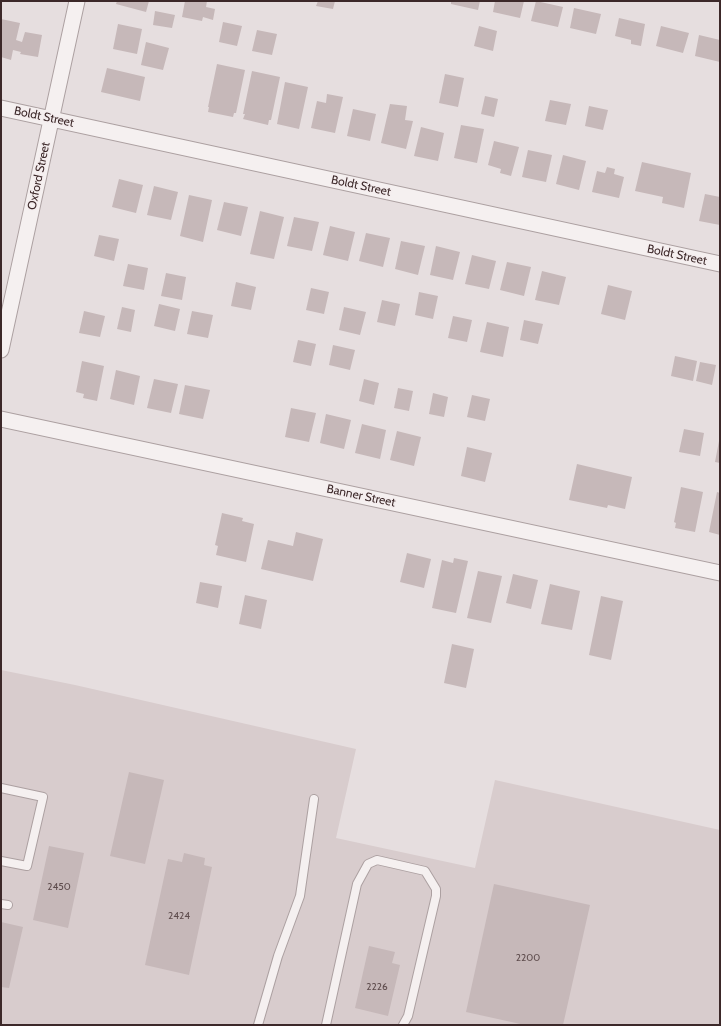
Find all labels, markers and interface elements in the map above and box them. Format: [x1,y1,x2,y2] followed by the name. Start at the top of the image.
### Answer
[13,104,75,130] street label: Boldt Street
[25,141,53,211] street label: Oxford Street
[330,173,392,199] street label: Boldt Street
[646,242,708,268] street label: Boldt Street
[325,482,397,510] street label: Banner Street
[47,881,71,893] house number: 2450
[168,910,190,922] house number: 2424
[516,952,540,964] house number: 2200
[366,981,388,993] house number: 2226

